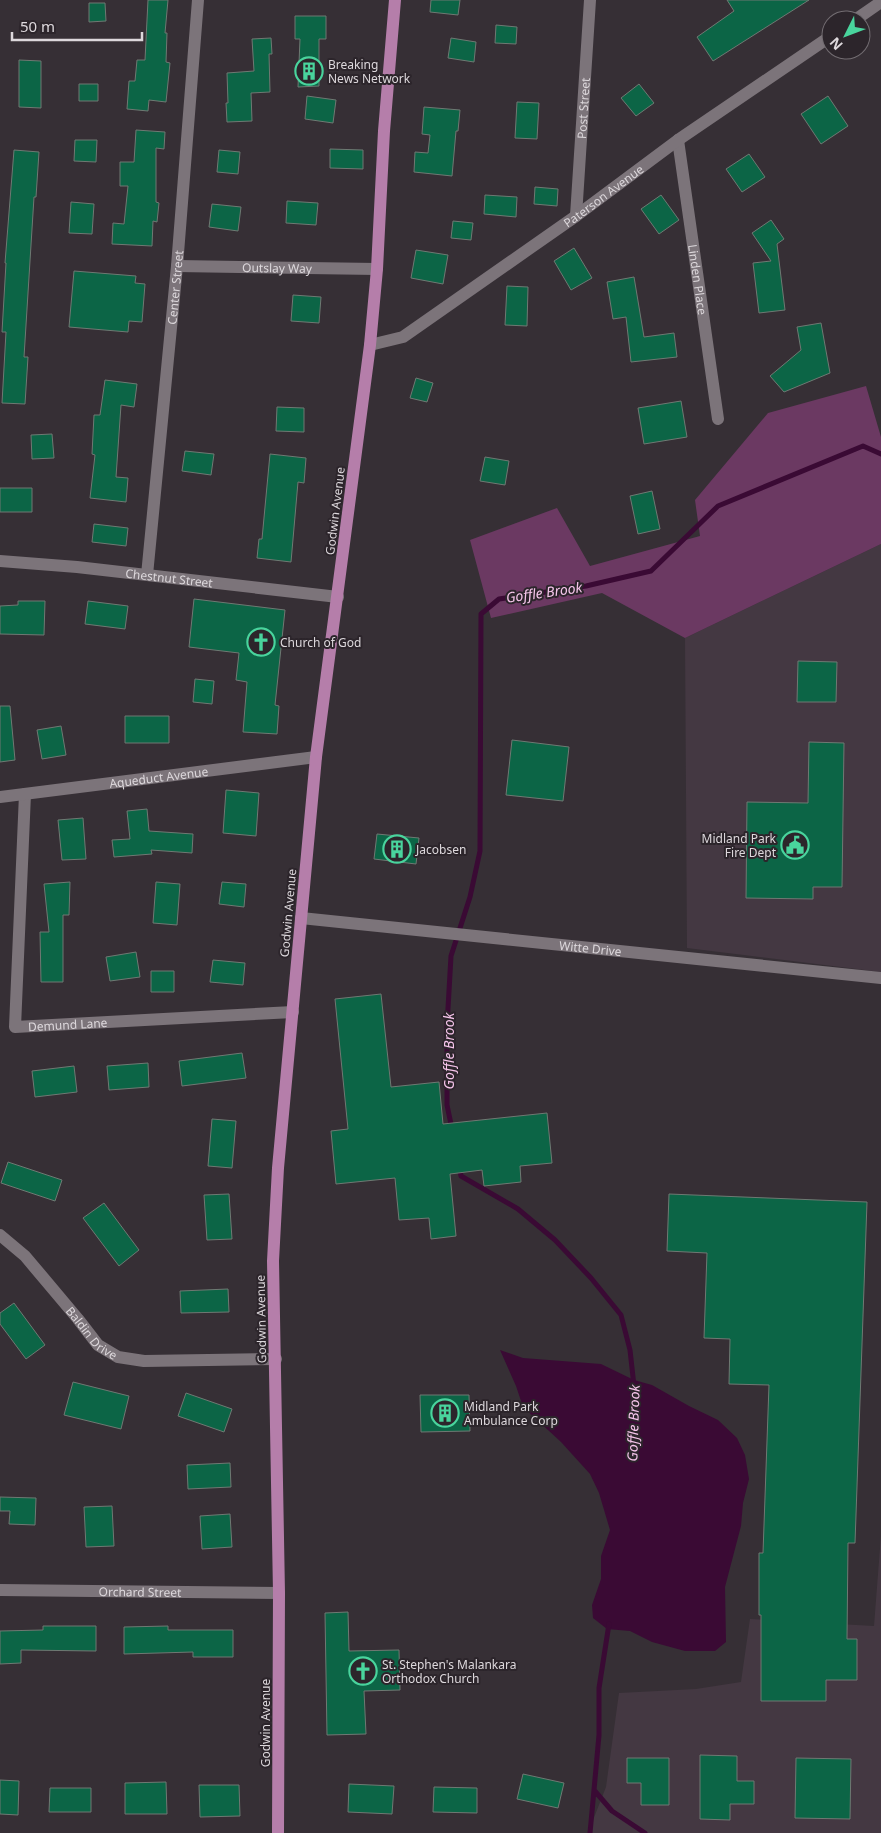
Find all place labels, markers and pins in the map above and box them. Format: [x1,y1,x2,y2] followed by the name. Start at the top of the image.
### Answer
[294,56,324,86] building icon: Breaking News Network
[328,56,411,87] place label: Breaking News Network
[246,627,276,657] church icon: Church of God
[280,634,361,651] place label: Church of God
[702,830,777,861] place label: Midland Park Fire Dept
[780,830,810,860] public building icon: Midland Park Fire Dept
[382,834,412,864] building icon: Jacobsen
[415,841,466,858] place label: Jacobsen
[430,1398,460,1428] building icon: Midland Park Ambulance Corp
[464,1398,558,1429] place label: Midland Park Ambulance Corp
[348,1656,378,1686] church icon: St. Stephen's Malankara Orthodox Church
[382,1656,516,1687] place label: St. Stephen's Malankara Orthodox Church

